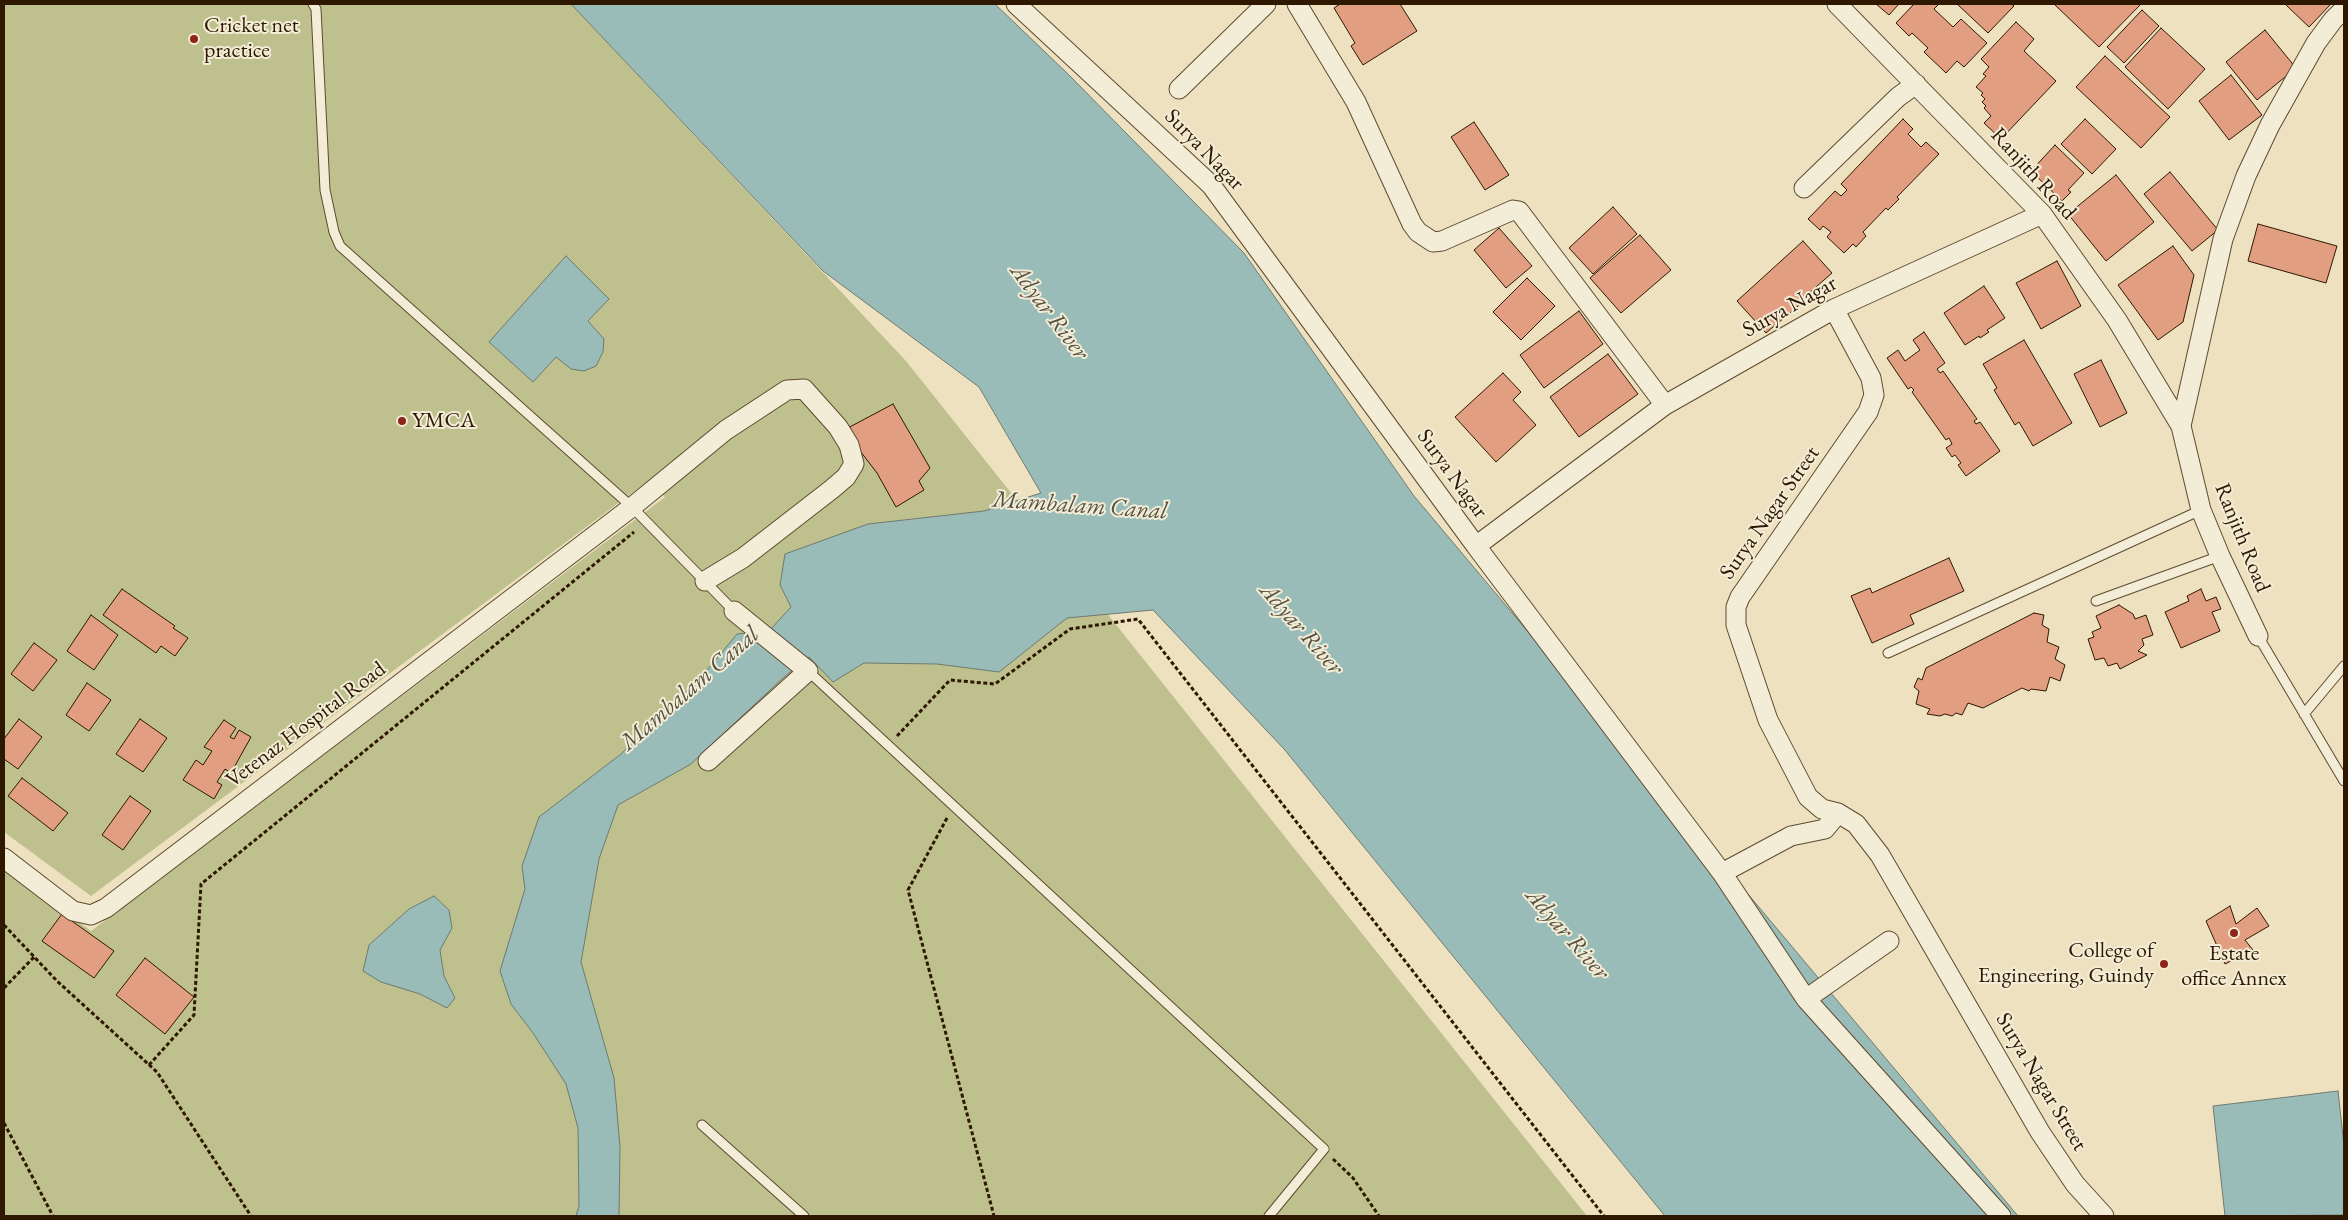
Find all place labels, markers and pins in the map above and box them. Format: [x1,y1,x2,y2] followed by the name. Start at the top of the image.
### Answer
[204,13,299,64] place label: Cricket net practice
[188,33,200,45] marker: Cricket net practice
[412,408,475,434] place label: YMCA
[396,415,408,427] marker: YMCA
[2228,927,2240,939] marker: Estate office Annex
[1978,938,2154,989] place label: College of Engineering, Guindy
[2181,941,2287,992] place label: Estate office Annex
[2158,958,2170,970] marker: College of Engineering, Guindy

